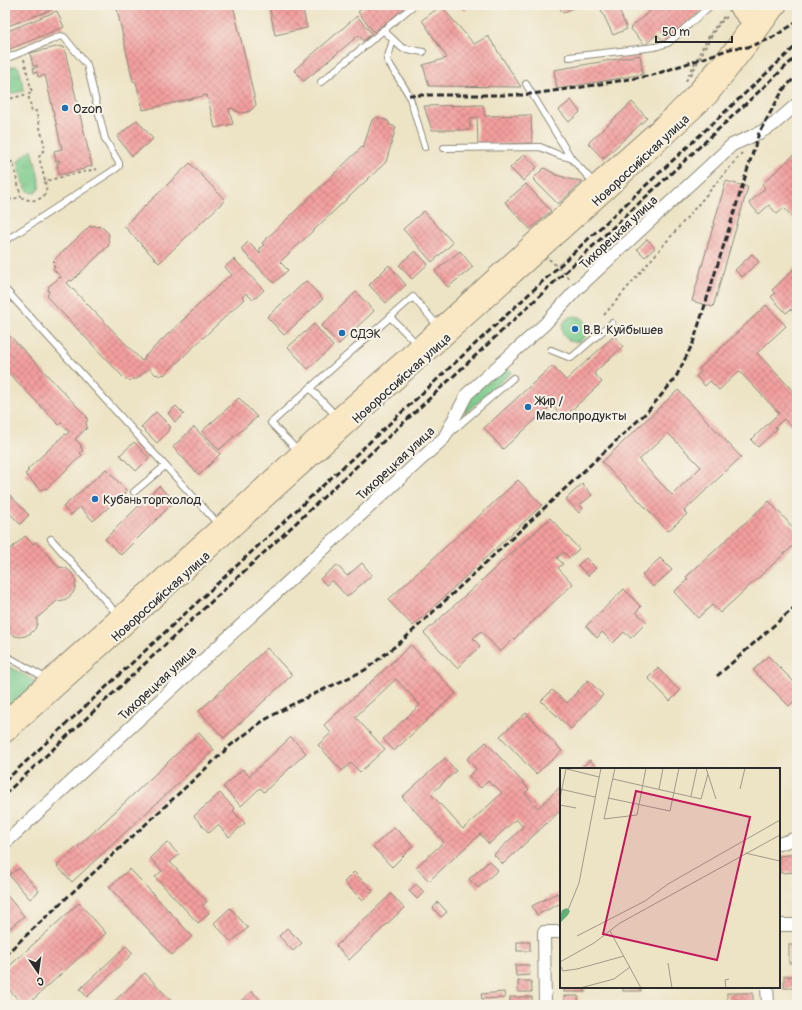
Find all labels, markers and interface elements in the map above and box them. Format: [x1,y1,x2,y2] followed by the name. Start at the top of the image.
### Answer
[656,18,732,44] scale bar
[662,25,690,40] text: 50 m
[73,101,102,117] place label: Ozon
[60,103,70,113] marker: Ozon
[589,111,693,210] street label: Новороссийская улица
[576,192,661,273] street label: Тихорецкая улица
[583,322,663,338] place label: В.В. Куйбышев
[570,324,580,334] marker: В.В. Куйбышев
[350,326,381,342] place label: СДЭК
[337,328,347,338] marker: СДЭК
[349,330,454,427] street label: Новороссийская улица
[534,393,627,424] place label: Жир / Маслопродукты
[523,402,533,412] marker: Жир / Маслопродукты
[353,423,438,504] street label: Тихорецкая улица
[103,492,201,508] place label: Кубаньторгхолод
[90,494,100,504] marker: Кубаньторгхолод
[108,548,213,645] street label: Новороссийская улица
[115,643,200,724] street label: Тихорецкая улица
[560,768,780,988] inset map
[18,952,58,992] north arrow
[35,974,45,988] text: С

